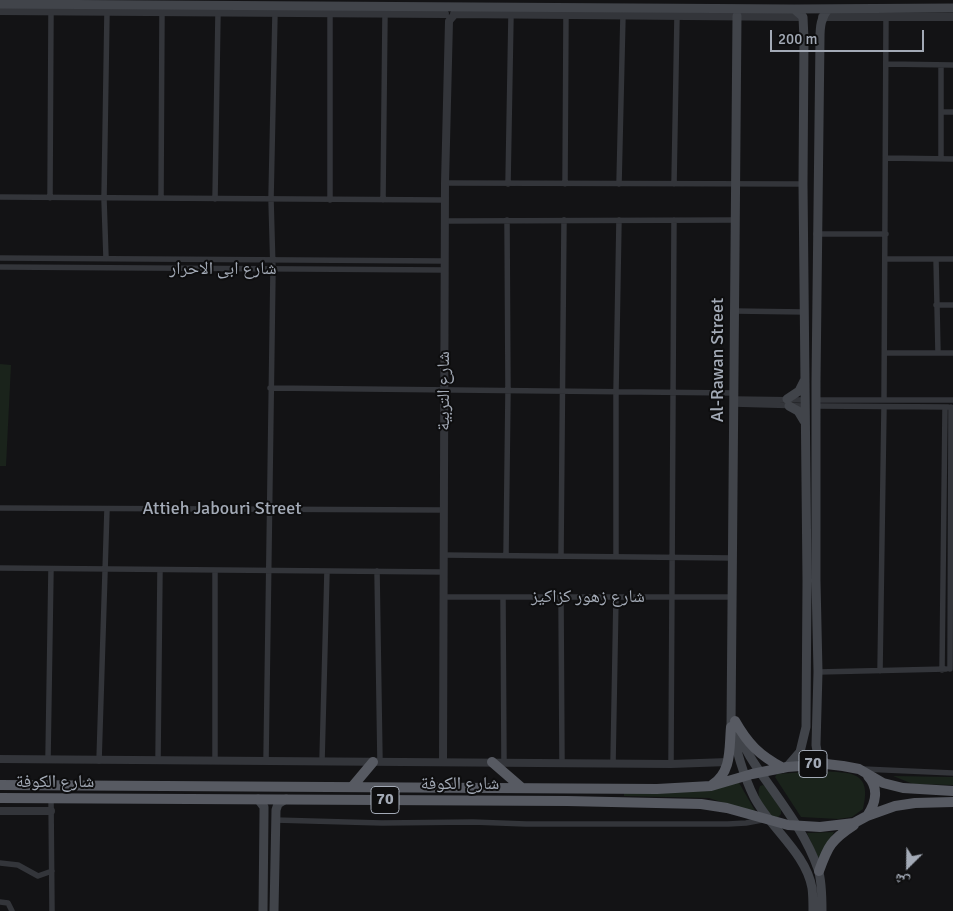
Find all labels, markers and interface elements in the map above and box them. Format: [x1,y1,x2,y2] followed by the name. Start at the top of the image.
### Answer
[773,20,927,52] scale bar
[778,30,818,48] text: 200 m
[169,258,277,280] street label: شارع ابی الاحرار
[707,298,729,422] street label: Al-Rawan Street
[433,351,455,431] street label: شارع التربية
[142,498,302,520] street label: Attieh Jabouri Street
[531,586,645,608] street label: شارع زهور كزاكيز
[799,751,827,778] road number: 70
[16,771,94,793] street label: شارع الكوفة
[421,773,499,795] street label: شارع الكوفة
[371,786,399,814] road number: 70
[883,841,933,891] north arrow
[892,870,912,891] text: ش

